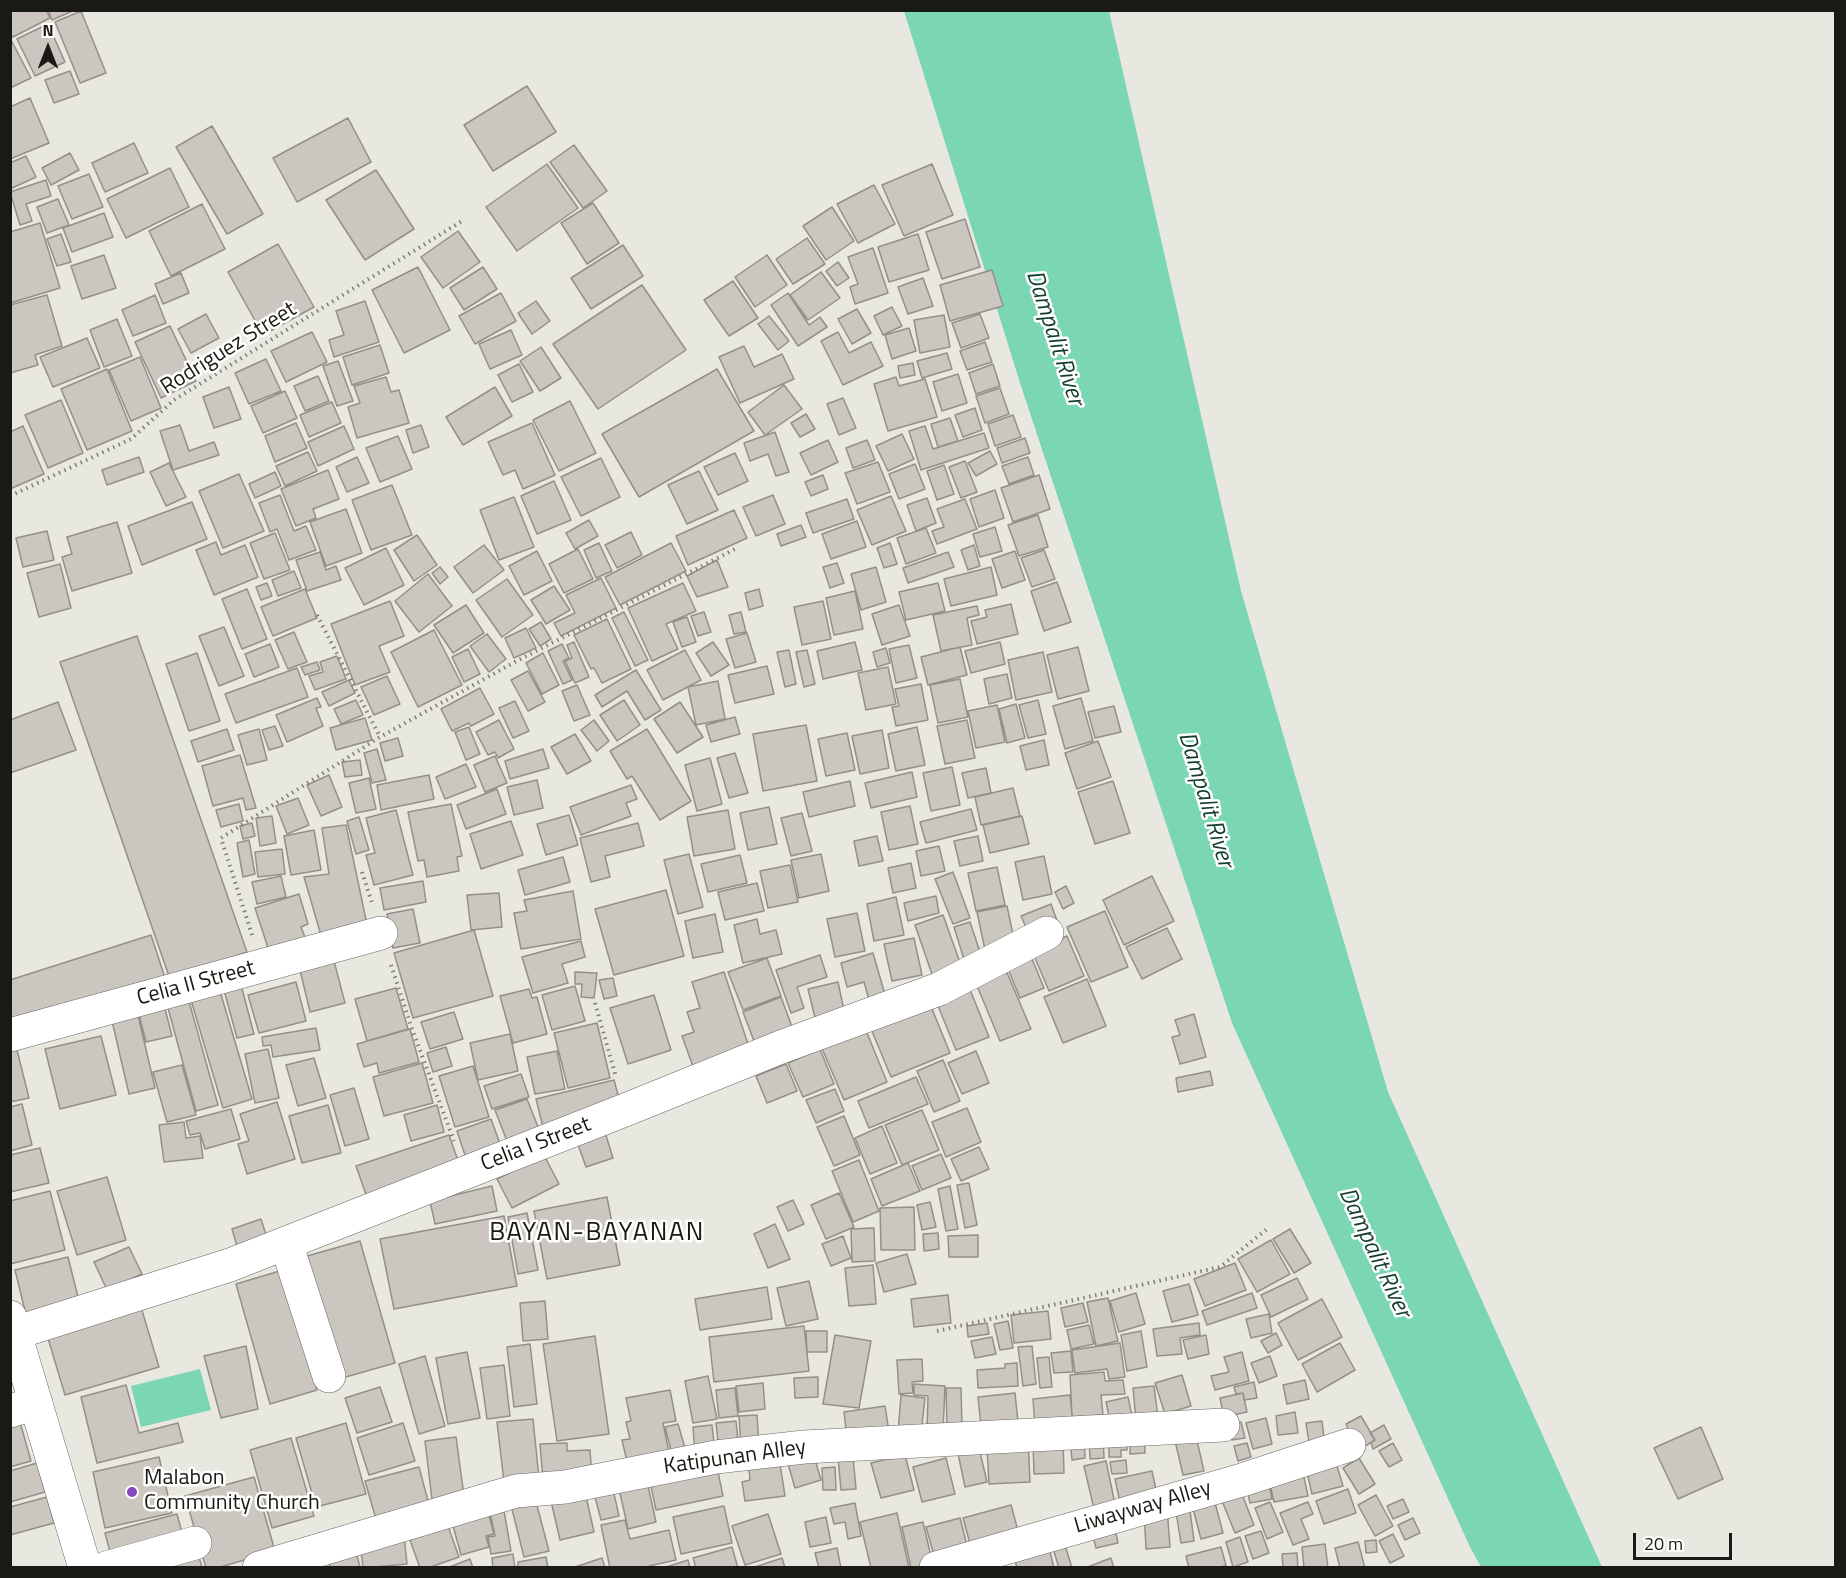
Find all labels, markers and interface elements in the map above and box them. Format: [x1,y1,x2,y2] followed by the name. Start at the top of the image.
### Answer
[18,18,78,78] north arrow
[42,18,54,42] text: N
[1019,267,1089,409] water label: Dampalit River
[156,297,302,401] street label: Rodriguez Street
[1171,729,1239,871] water label: Dampalit River
[134,956,258,1012] street label: Celia II Street
[477,1112,595,1178] street label: Celia I Street
[1331,1184,1417,1322] water label: Dampalit River
[489,1218,705,1250] district label: BAYAN-BAYANAN
[662,1435,808,1481] street label: Katipunan Alley
[144,1466,320,1518] place label: Malabon Community Church
[1071,1476,1215,1540] street label: Liwayway Alley
[125,1485,139,1499] marker: Malabon Community Church
[1636,1521,1735,1559] scale bar
[1644,1530,1683,1557] text: 20 m

